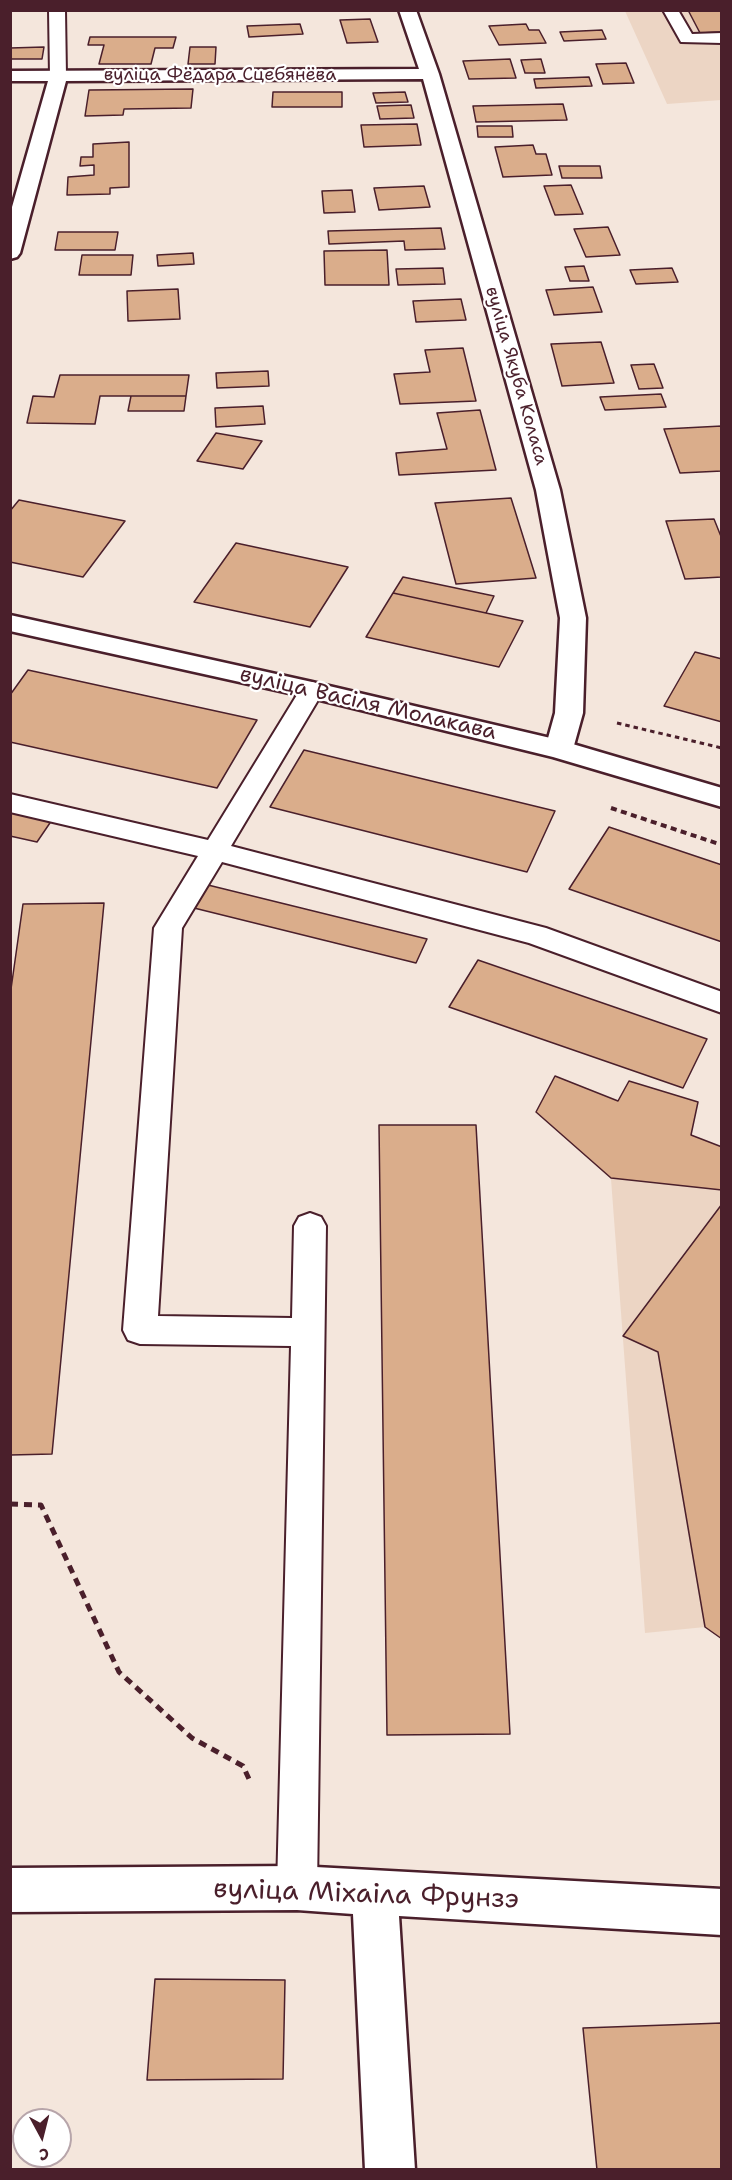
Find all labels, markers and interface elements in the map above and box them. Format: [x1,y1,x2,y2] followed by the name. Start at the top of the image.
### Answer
[104,64,336,86] street label: вуліца Фёдара Сцебянёва
[480,284,552,468] street label: вуліца Якуба Коласа
[237,662,499,746] street label: вуліца Васіля Молакава
[213,1873,519,1917] street label: вуліца Міхаіла Фрунзэ
[12,2108,72,2168] north arrow
[38,2143,50,2165] text: С

